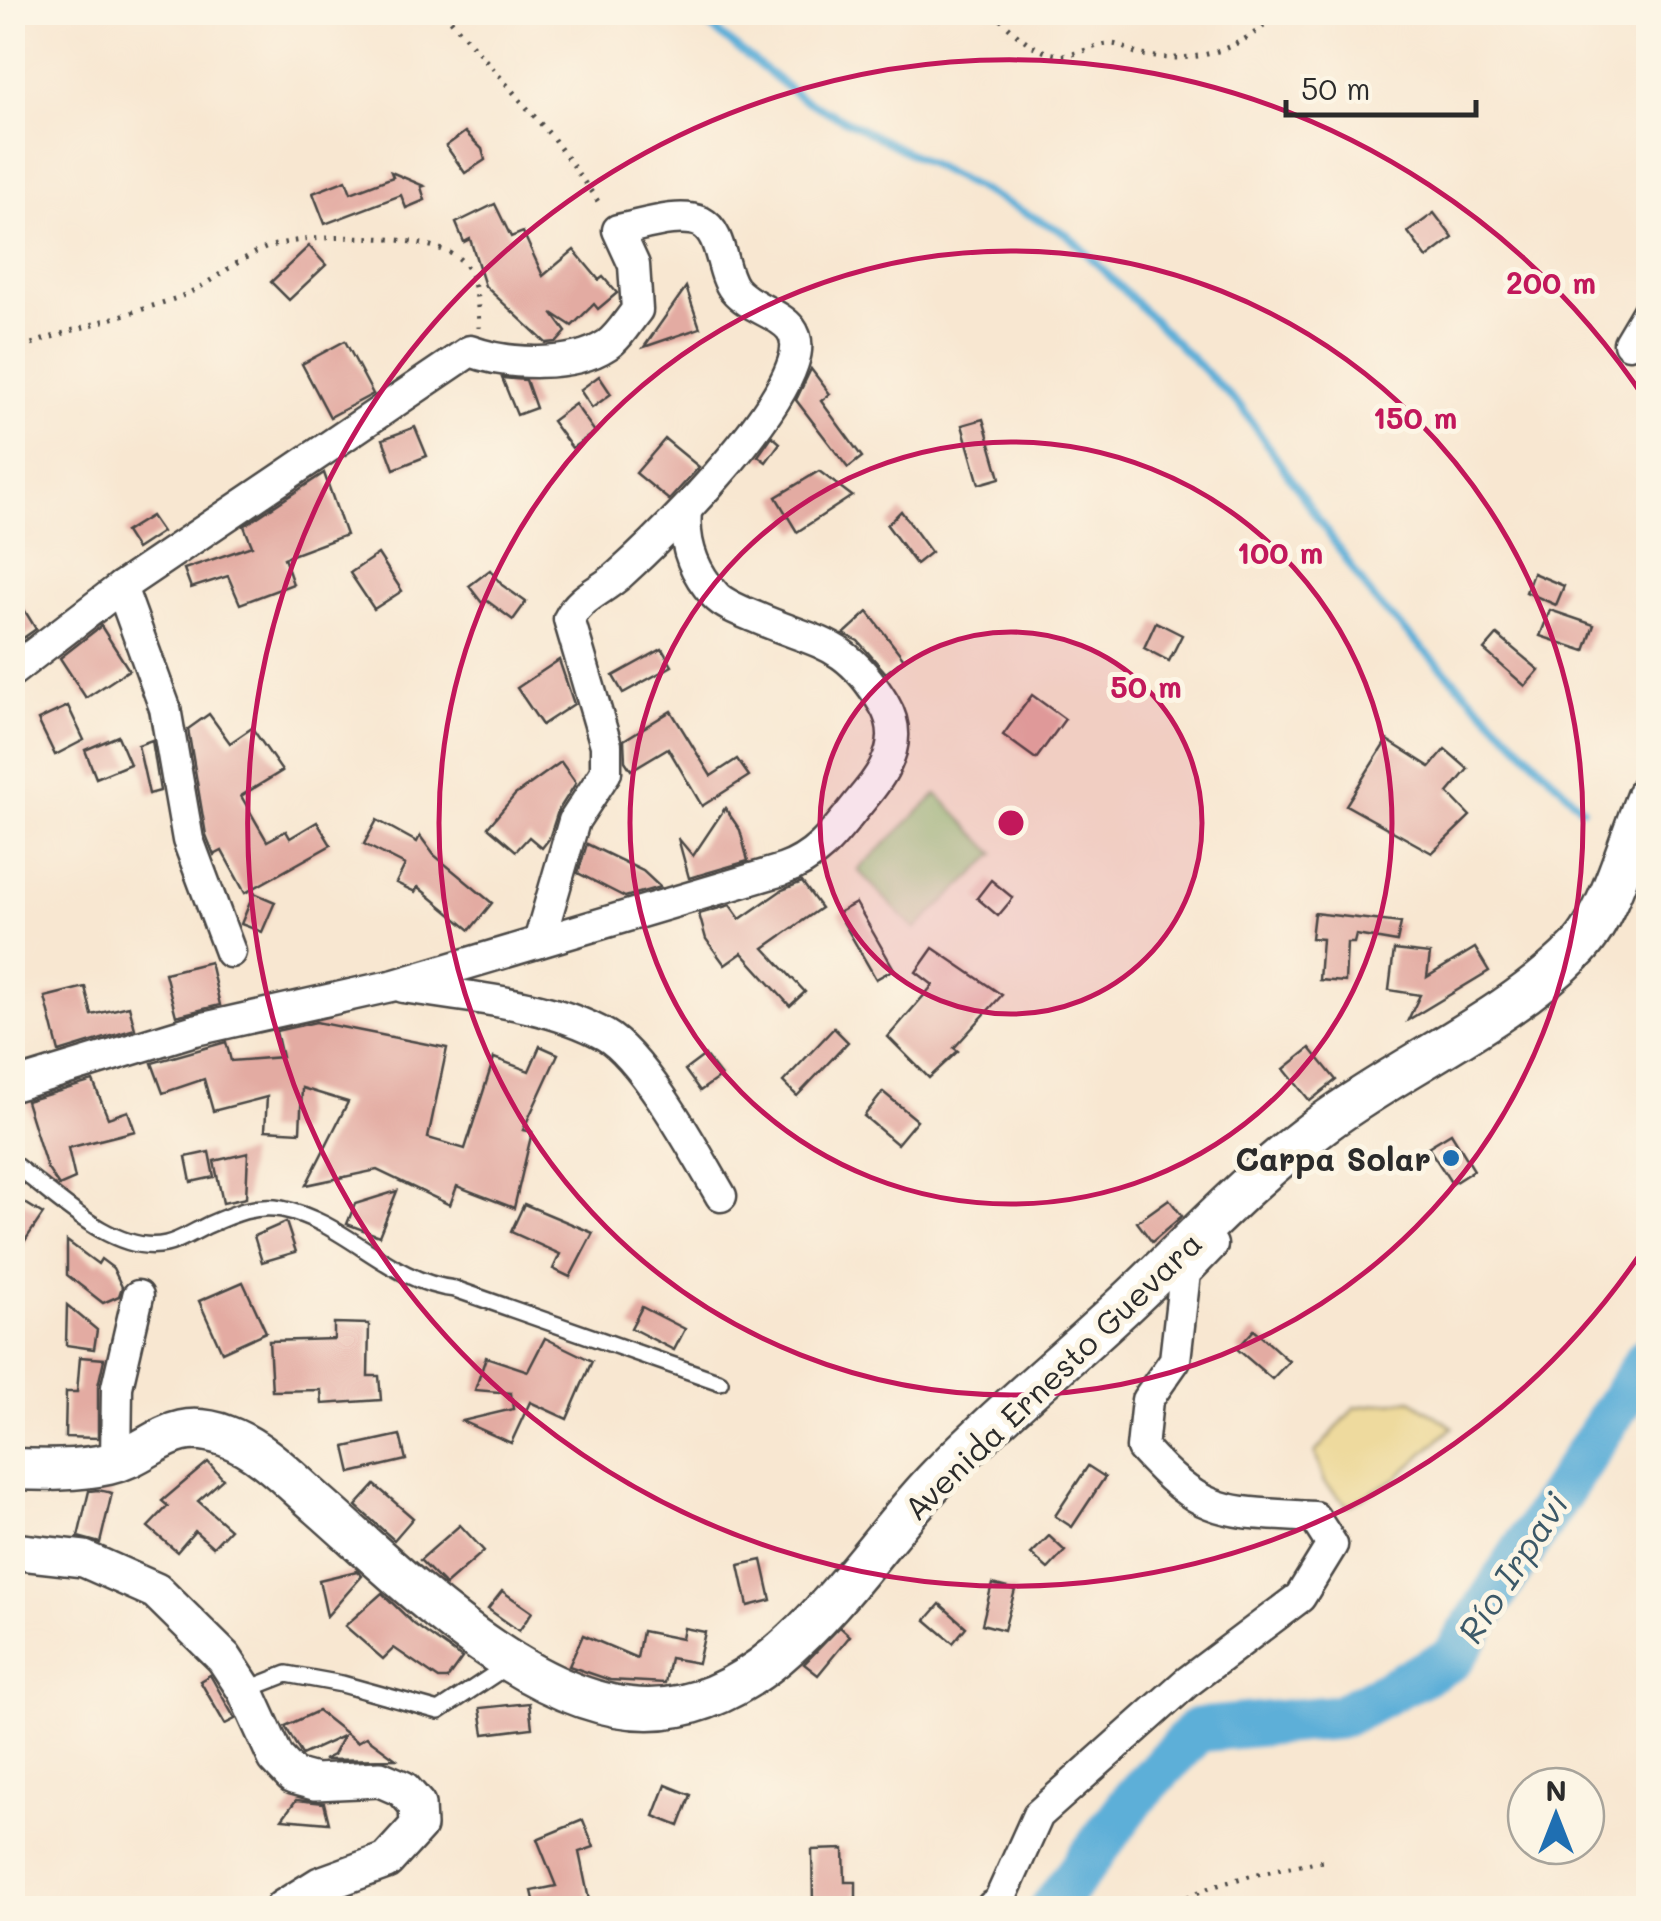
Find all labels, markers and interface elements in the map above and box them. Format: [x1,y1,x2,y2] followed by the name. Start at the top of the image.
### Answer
[1286,55,1476,117] scale bar
[1301,68,1371,108] text: 50 m
[1506,262,1596,302] text: 200 m
[1373,397,1457,437] text: 150 m
[1237,532,1323,572] text: 100 m
[1110,666,1182,706] text: 50 m
[993,805,1029,841] centre of rings
[1235,1137,1431,1179] place label: Carpa Solar
[1440,1147,1462,1169] marker: Carpa Solar
[894,1222,1210,1528] street label: Avenida Ernesto Guevara
[1446,1483,1578,1651] water label: Río Irpavi
[1506,1766,1606,1866] north arrow
[1545,1772,1567,1808] text: N

